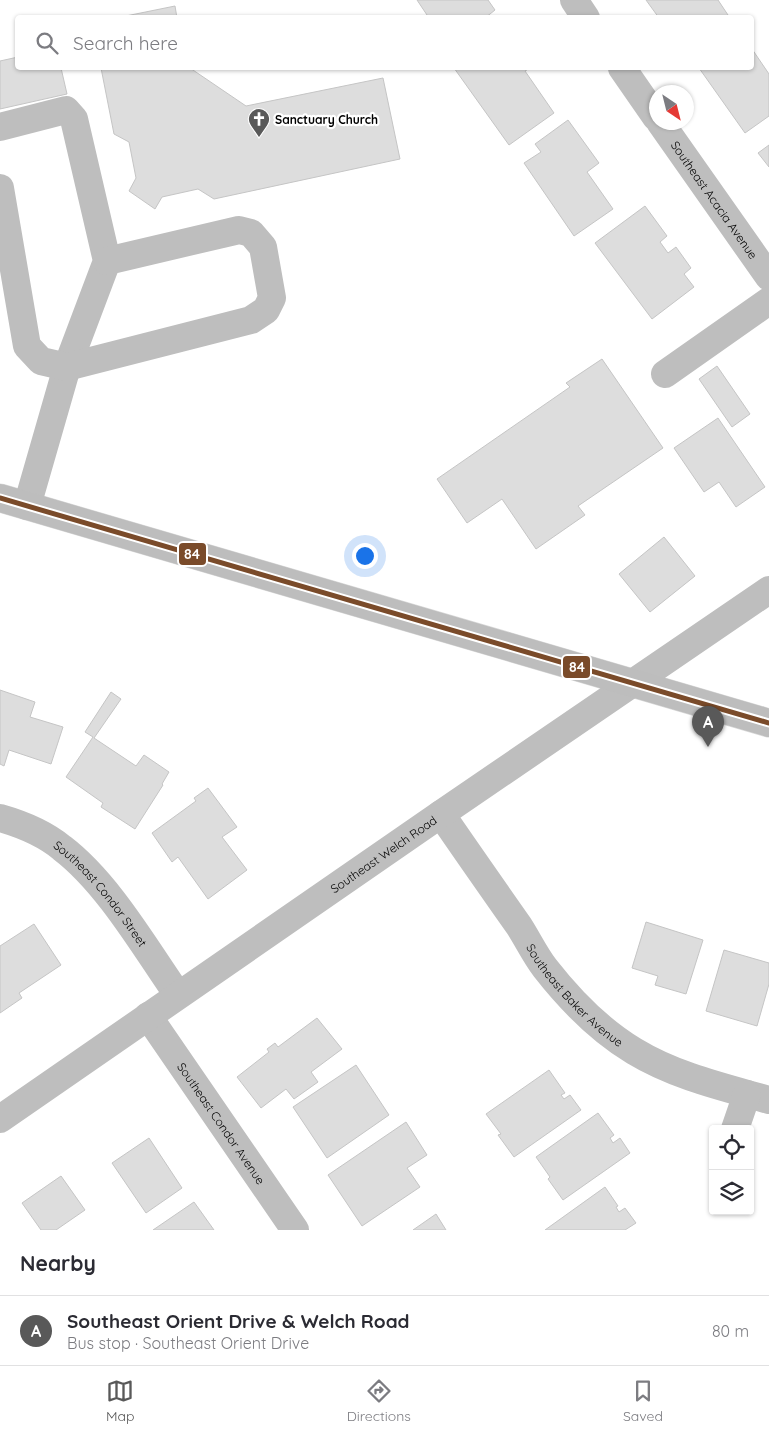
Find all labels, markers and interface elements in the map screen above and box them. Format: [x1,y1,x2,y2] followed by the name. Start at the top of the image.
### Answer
[15,15,754,70] search box
[33,29,61,57] icon: search
[73,31,178,55] text: Search here
[649,85,694,130] north arrow
[247,107,271,138] church icon: Sanctuary Church
[275,112,378,127] place label: Sanctuary Church
[668,138,761,262] street label: Southeast Acacia Avenue
[178,542,207,566] line badge: 84
[352,543,378,569] your location
[184,545,200,563] text: 84
[562,655,591,679] line badge: 84
[569,658,585,676] text: 84
[692,706,724,747] pin: A
[327,812,439,896] street label: Southeast Welch Road
[51,837,151,949] street label: Southeast Condor Street
[524,941,626,1050] street label: Southeast Baker Avenue
[175,1059,269,1187] street label: Southeast Condor Avenue
[709,1125,754,1215] map controls
[709,1125,754,1170] button: locate
[709,1170,754,1215] button: layers
[20,1250,96,1276] text: Nearby
[67,1309,410,1333] text: Southeast Orient Drive & Welch Road
[31,1321,41,1341] text: A
[712,1321,749,1341] text: 80 m
[67,1333,309,1353] text: Bus stop · Southeast Orient Drive
[106,1377,135,1425] tab: Map
[347,1377,411,1425] tab: Directions
[623,1377,663,1425] tab: Saved

